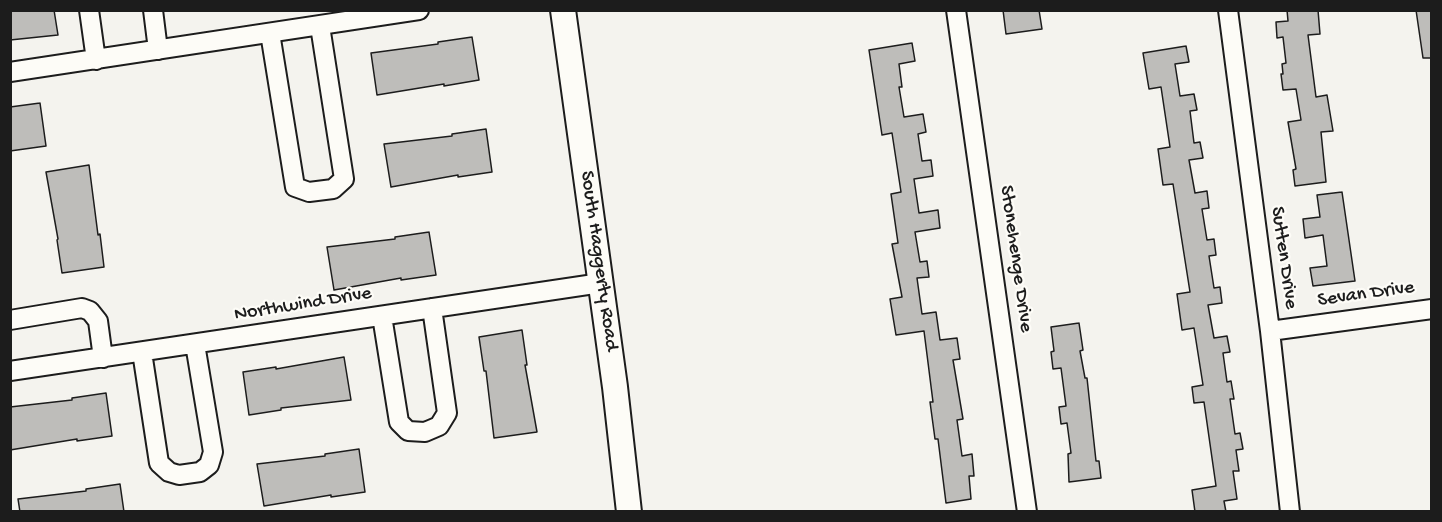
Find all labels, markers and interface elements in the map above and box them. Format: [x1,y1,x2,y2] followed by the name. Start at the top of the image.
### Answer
[573,169,623,353] street label: South Haggerty Road
[993,184,1037,334] street label: Stonehenge Drive
[1264,205,1302,311] street label: Sutten Drive
[1316,276,1416,314] street label: Sevan Drive
[233,282,373,328] street label: Northwind Drive

